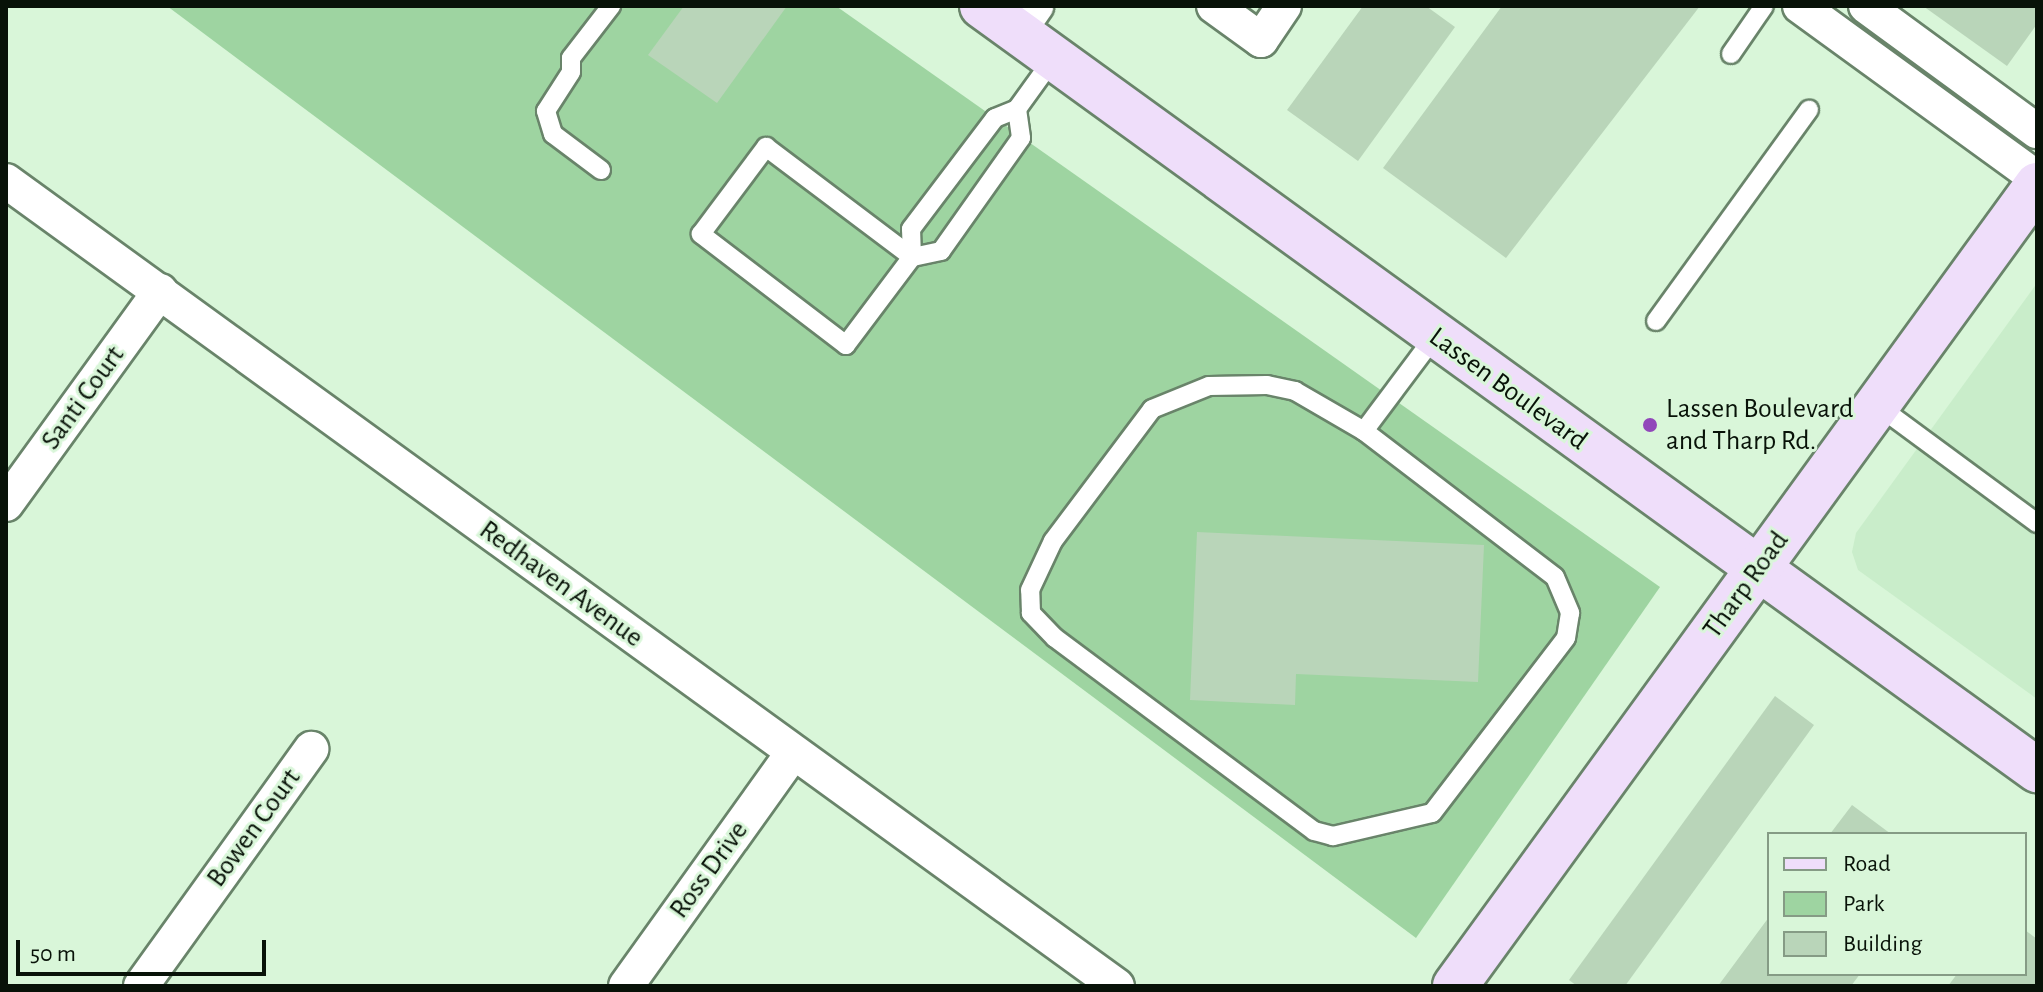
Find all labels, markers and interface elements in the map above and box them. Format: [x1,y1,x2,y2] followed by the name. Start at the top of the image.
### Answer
[1422,320,1594,458] street label: Lassen Boulevard
[34,340,132,456] street label: Santi Court
[1666,392,1853,458] place label: Lassen Boulevard and Tharp Rd.
[1641,416,1659,434] marker: Lassen Boulevard and Tharp Rd.
[473,513,649,655] street label: Redhaven Avenue
[1696,525,1796,645] street label: Tharp Road
[200,762,308,894] street label: Bowen Court
[663,815,755,925] street label: Ross Drive
[1767,832,2027,976] legend
[1843,852,1891,876] text: Road
[1843,892,1884,916] text: Park
[20,924,270,974] scale bar
[1843,932,1922,956] text: Building
[30,942,76,966] text: 50 m

